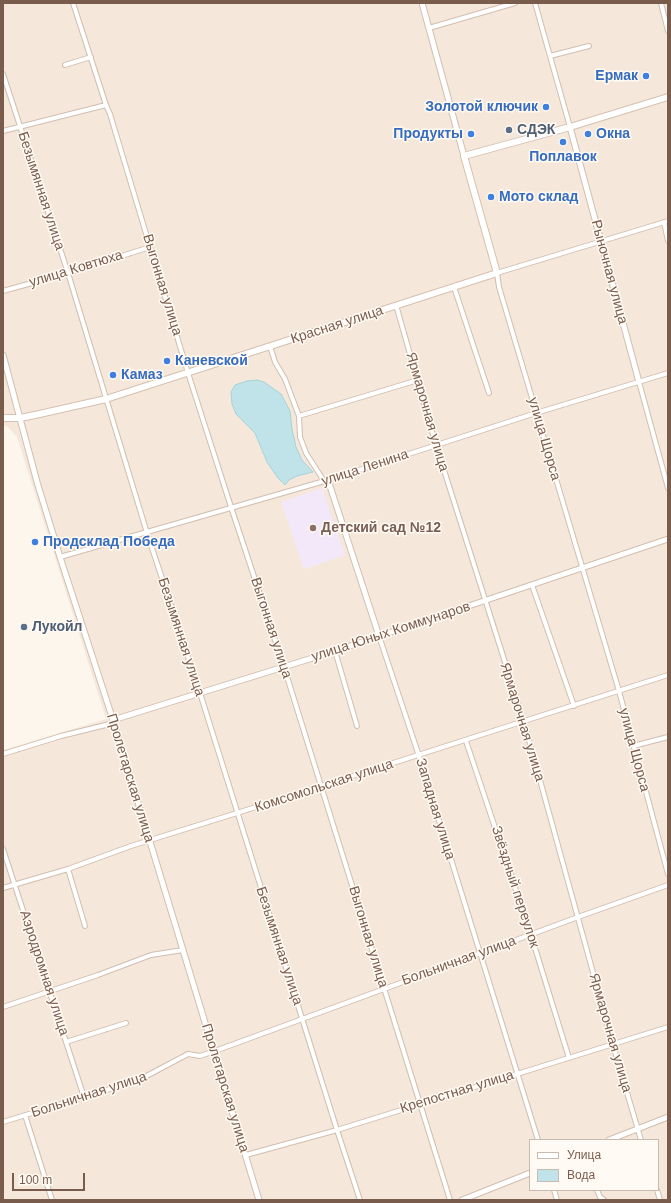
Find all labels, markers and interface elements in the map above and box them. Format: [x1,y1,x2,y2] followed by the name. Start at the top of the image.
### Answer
[595,68,638,84] place label: Ермак
[641,71,651,81] marker: Ермак
[425,99,538,115] place label: Золотой ключик
[541,102,551,112] marker: Золотой ключик
[517,122,555,138] place label: СДЭК
[504,125,514,135] marker: СДЭК
[393,126,463,142] place label: Продукты
[596,126,630,142] place label: Окна
[466,129,476,139] marker: Продукты
[583,129,593,139] marker: Окна
[14,130,68,252] street label: Безымянная улица
[558,137,568,147] marker: Поплавок
[529,149,597,165] place label: Поплавок
[499,189,579,205] place label: Мото склад
[486,192,496,202] marker: Мото склад
[587,218,631,326] street label: Рыночная улица
[139,232,185,338] street label: Выгонная улица
[27,247,125,291] street label: улица Ковтюха
[289,302,385,348] street label: Красная улица
[402,350,452,474] street label: Ярмарочная улица
[175,353,248,369] place label: Каневской
[162,356,172,366] marker: Каневской
[121,367,163,383] place label: Камаз
[108,370,118,380] marker: Камаз
[524,395,564,483] street label: улица Щорса
[319,446,411,490] street label: улица Ленина
[321,520,441,536] place label: Детский сад №12
[308,523,318,533] marker: Детский сад №12
[43,534,175,550] place label: Продсклад Победа
[30,537,40,547] marker: Продсклад Победа
[247,575,295,681] street label: Выгонная улица
[154,576,208,698] street label: Безымянная улица
[309,598,473,666] street label: улица Юных Коммунаров
[32,619,82,635] place label: Лукойл
[19,622,29,632] marker: Лукойл
[496,661,548,783] street label: Ярмарочная улица
[615,706,653,794] street label: улица Щорса
[102,712,158,844] street label: Пролетарская улица
[253,756,395,816] street label: Комсомольская улица
[412,756,458,862] street label: Западная улица
[487,824,543,950] street label: Звёздный переулок
[345,884,391,990] street label: Выгонная улица
[252,885,306,1007] street label: Безымянная улица
[16,908,72,1038] street label: Аэродромная улица
[400,933,518,989] street label: Больничная улица
[585,971,635,1095] street label: Ярмарочная улица
[197,1022,253,1154] street label: Пролетарская улица
[398,1067,516,1117] street label: Крепостная улица
[29,1068,149,1122] street label: Больничная улица
[529,1139,659,1191] legend
[567,1148,601,1162] text: Улица
[14,1165,87,1191] scale bar
[567,1168,595,1182] text: Вода
[19,1173,52,1187] text: 100 m

